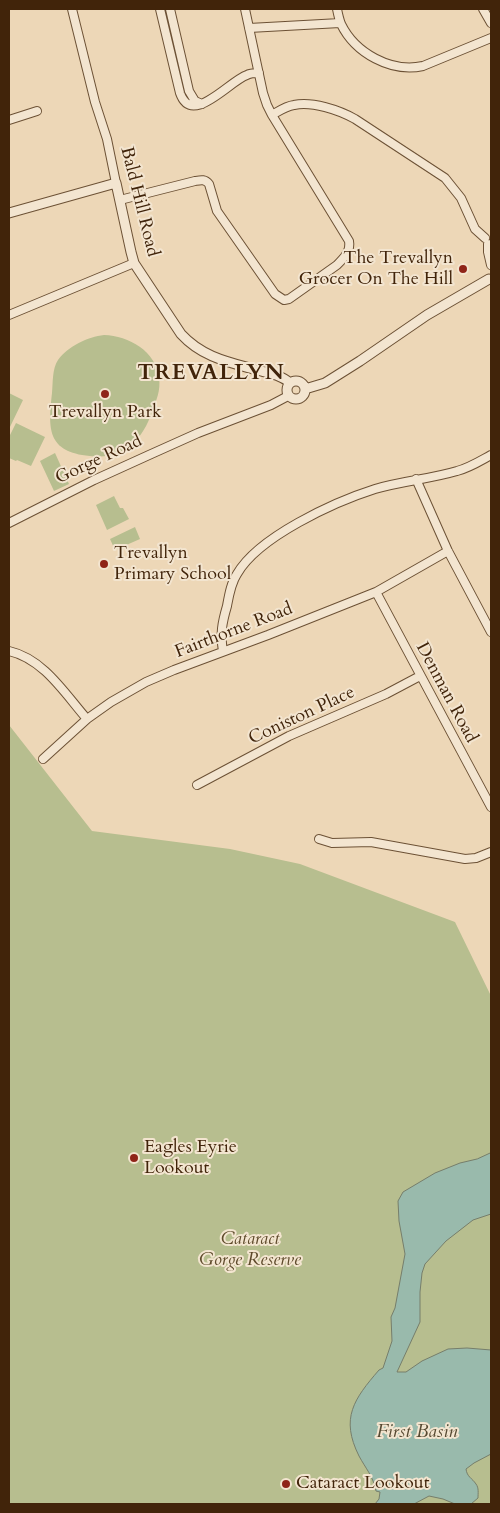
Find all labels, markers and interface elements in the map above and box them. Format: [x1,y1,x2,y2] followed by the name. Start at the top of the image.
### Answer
[115,145,163,259] street label: Bald Hill Road
[299,248,453,290] place label: The Trevallyn Grocer On The Hill
[457,263,469,275] marker: The Trevallyn Grocer On The Hill
[136,361,286,387] district label: TREVALLYN
[99,388,111,400] marker: Trevallyn Park
[48,402,162,424] place label: Trevallyn Park
[52,431,146,489] street label: Gorge Road
[114,543,231,586] place label: Trevallyn Primary School
[98,558,110,570] marker: Trevallyn Primary School
[172,599,296,663] street label: Fairthorne Road
[410,639,482,747] street label: Denman Road
[245,682,359,750] street label: Coniston Place
[144,1137,237,1180] place label: Eagles Eyrie Lookout
[128,1152,140,1164] marker: Eagles Eyrie Lookout
[199,1229,301,1272] park label: Cataract Gorge Reserve
[376,1422,458,1444] water label: First Basin
[296,1473,429,1495] place label: Cataract Lookout
[280,1478,292,1490] marker: Cataract Lookout

